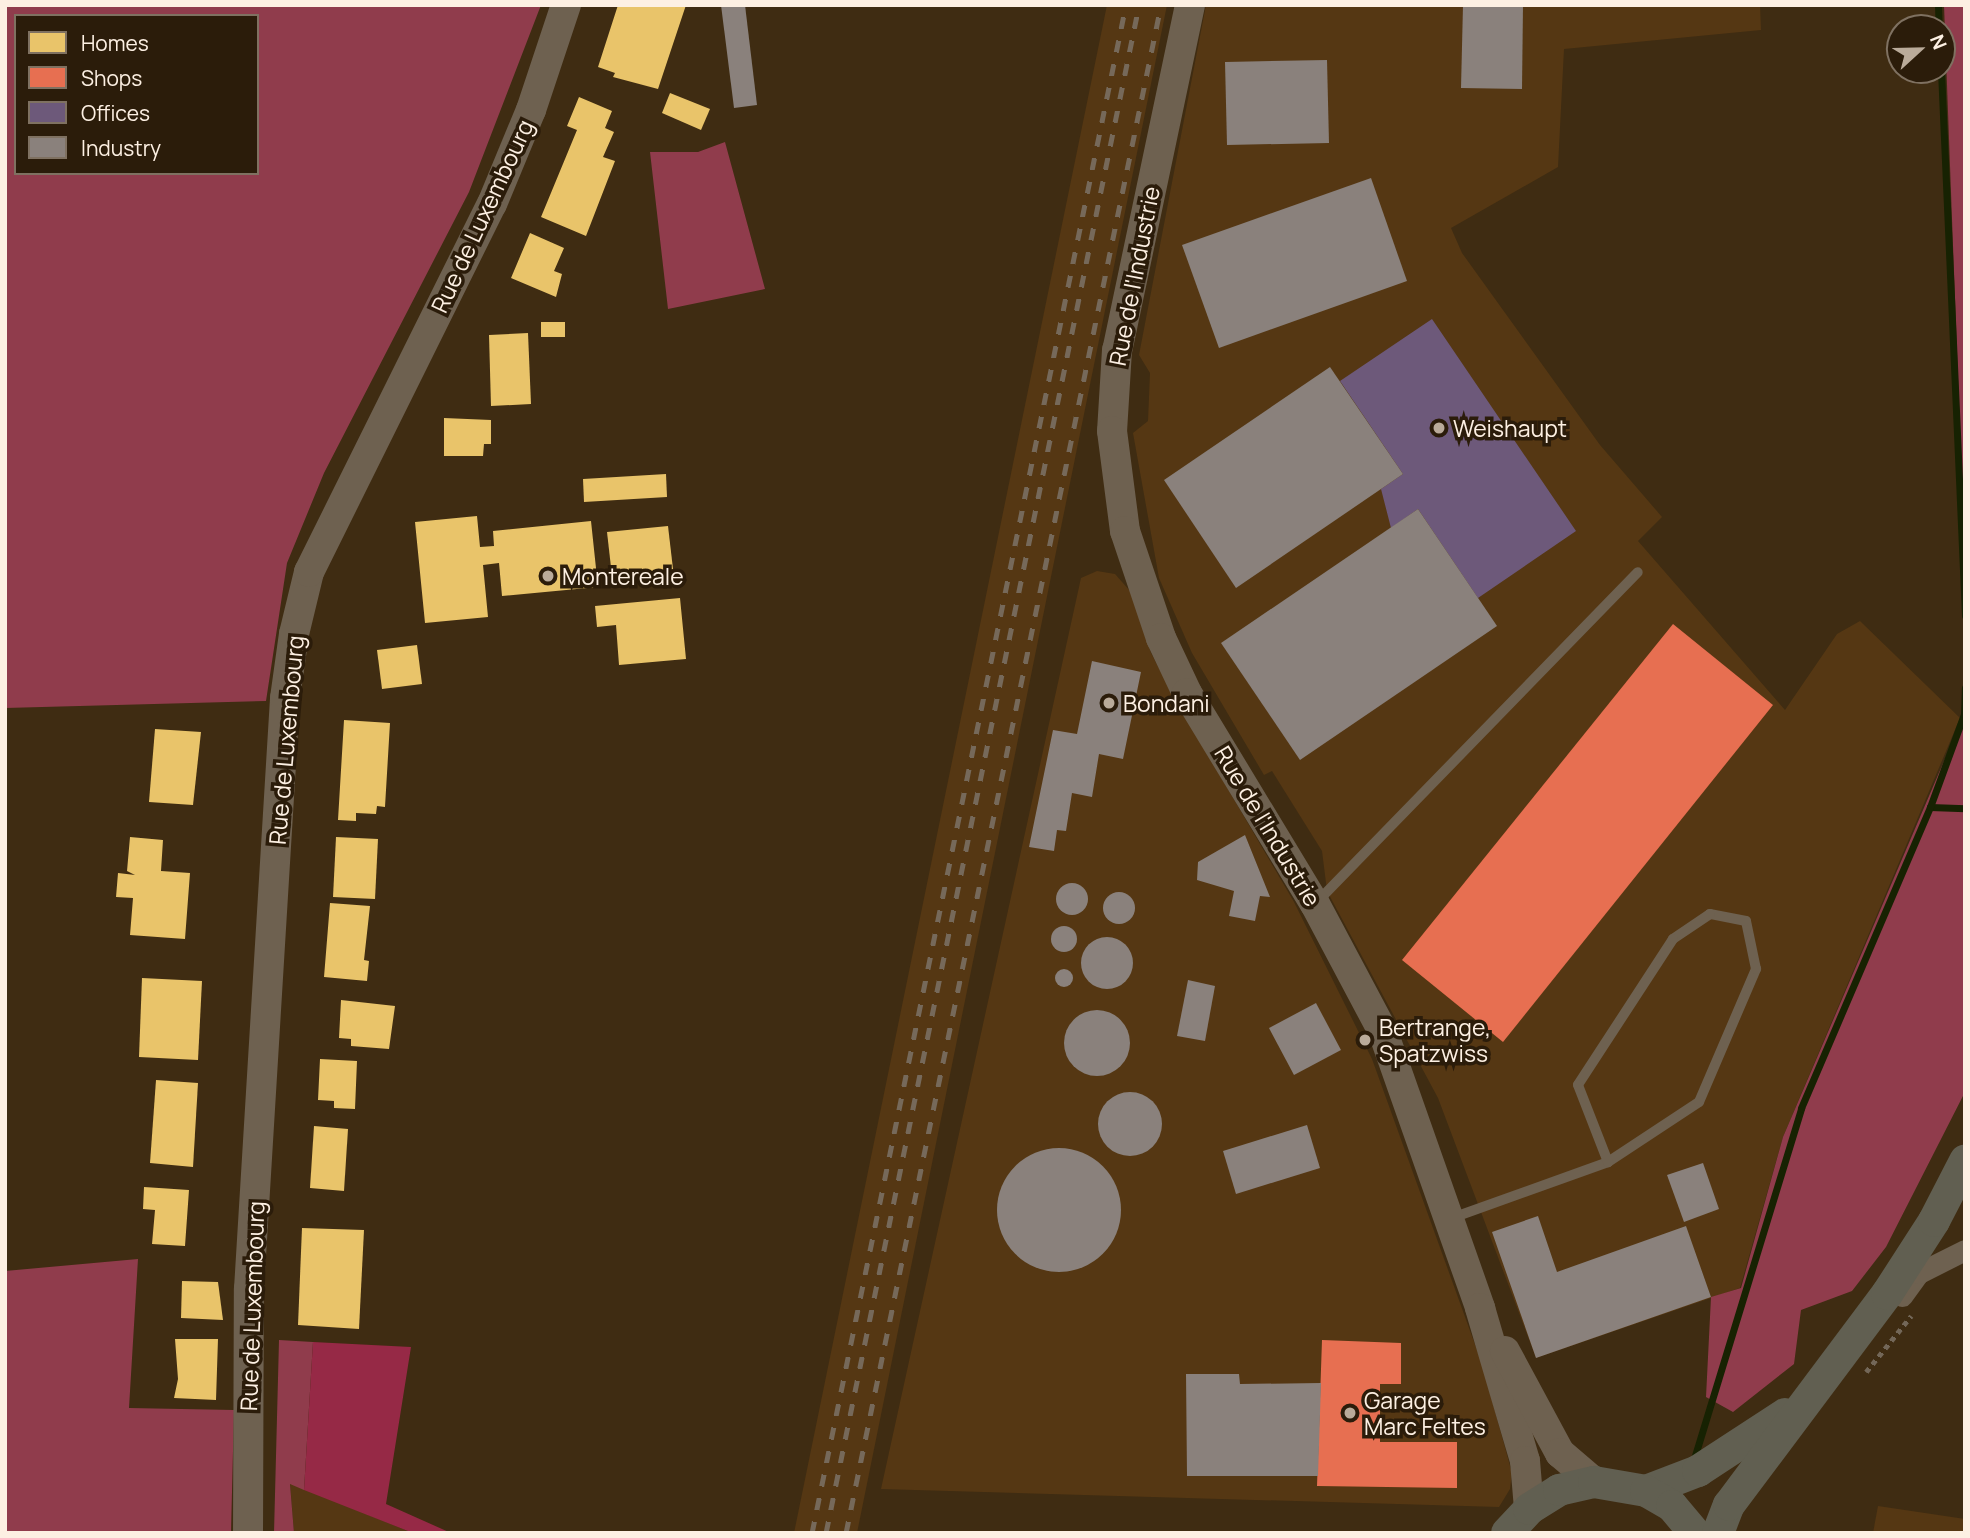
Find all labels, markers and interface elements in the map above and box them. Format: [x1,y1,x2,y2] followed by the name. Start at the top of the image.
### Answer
[14,14,259,175] legend
[1886,14,1956,84] north arrow
[81,29,149,57] text: Homes
[1924,31,1953,53] text: N
[81,64,142,92] text: Shops
[81,99,150,127] text: Offices
[425,115,539,317] street label: Rue de Luxembourg
[81,134,161,162] text: Industry
[1103,184,1165,368] street label: Rue de l'Industrie
[1453,414,1567,442] place label: Weishaupt
[1431,420,1447,436] marker: Weishaupt
[562,562,684,590] place label: Montereale
[540,568,556,584] marker: Montereale
[263,634,309,846] street label: Rue de Luxembourg
[1123,689,1210,717] place label: Bondani
[1101,695,1117,711] marker: Bondani
[1209,741,1327,911] street label: Rue de l'Industrie
[1379,1013,1491,1067] place label: Bertrange, Spatzwiss
[1357,1032,1373,1048] marker: Bertrange, Spatzwiss
[235,1201,269,1411] street label: Rue de Luxembourg
[1364,1386,1486,1440] place label: Garage Marc Feltes
[1342,1405,1358,1421] marker: Garage Marc Feltes

